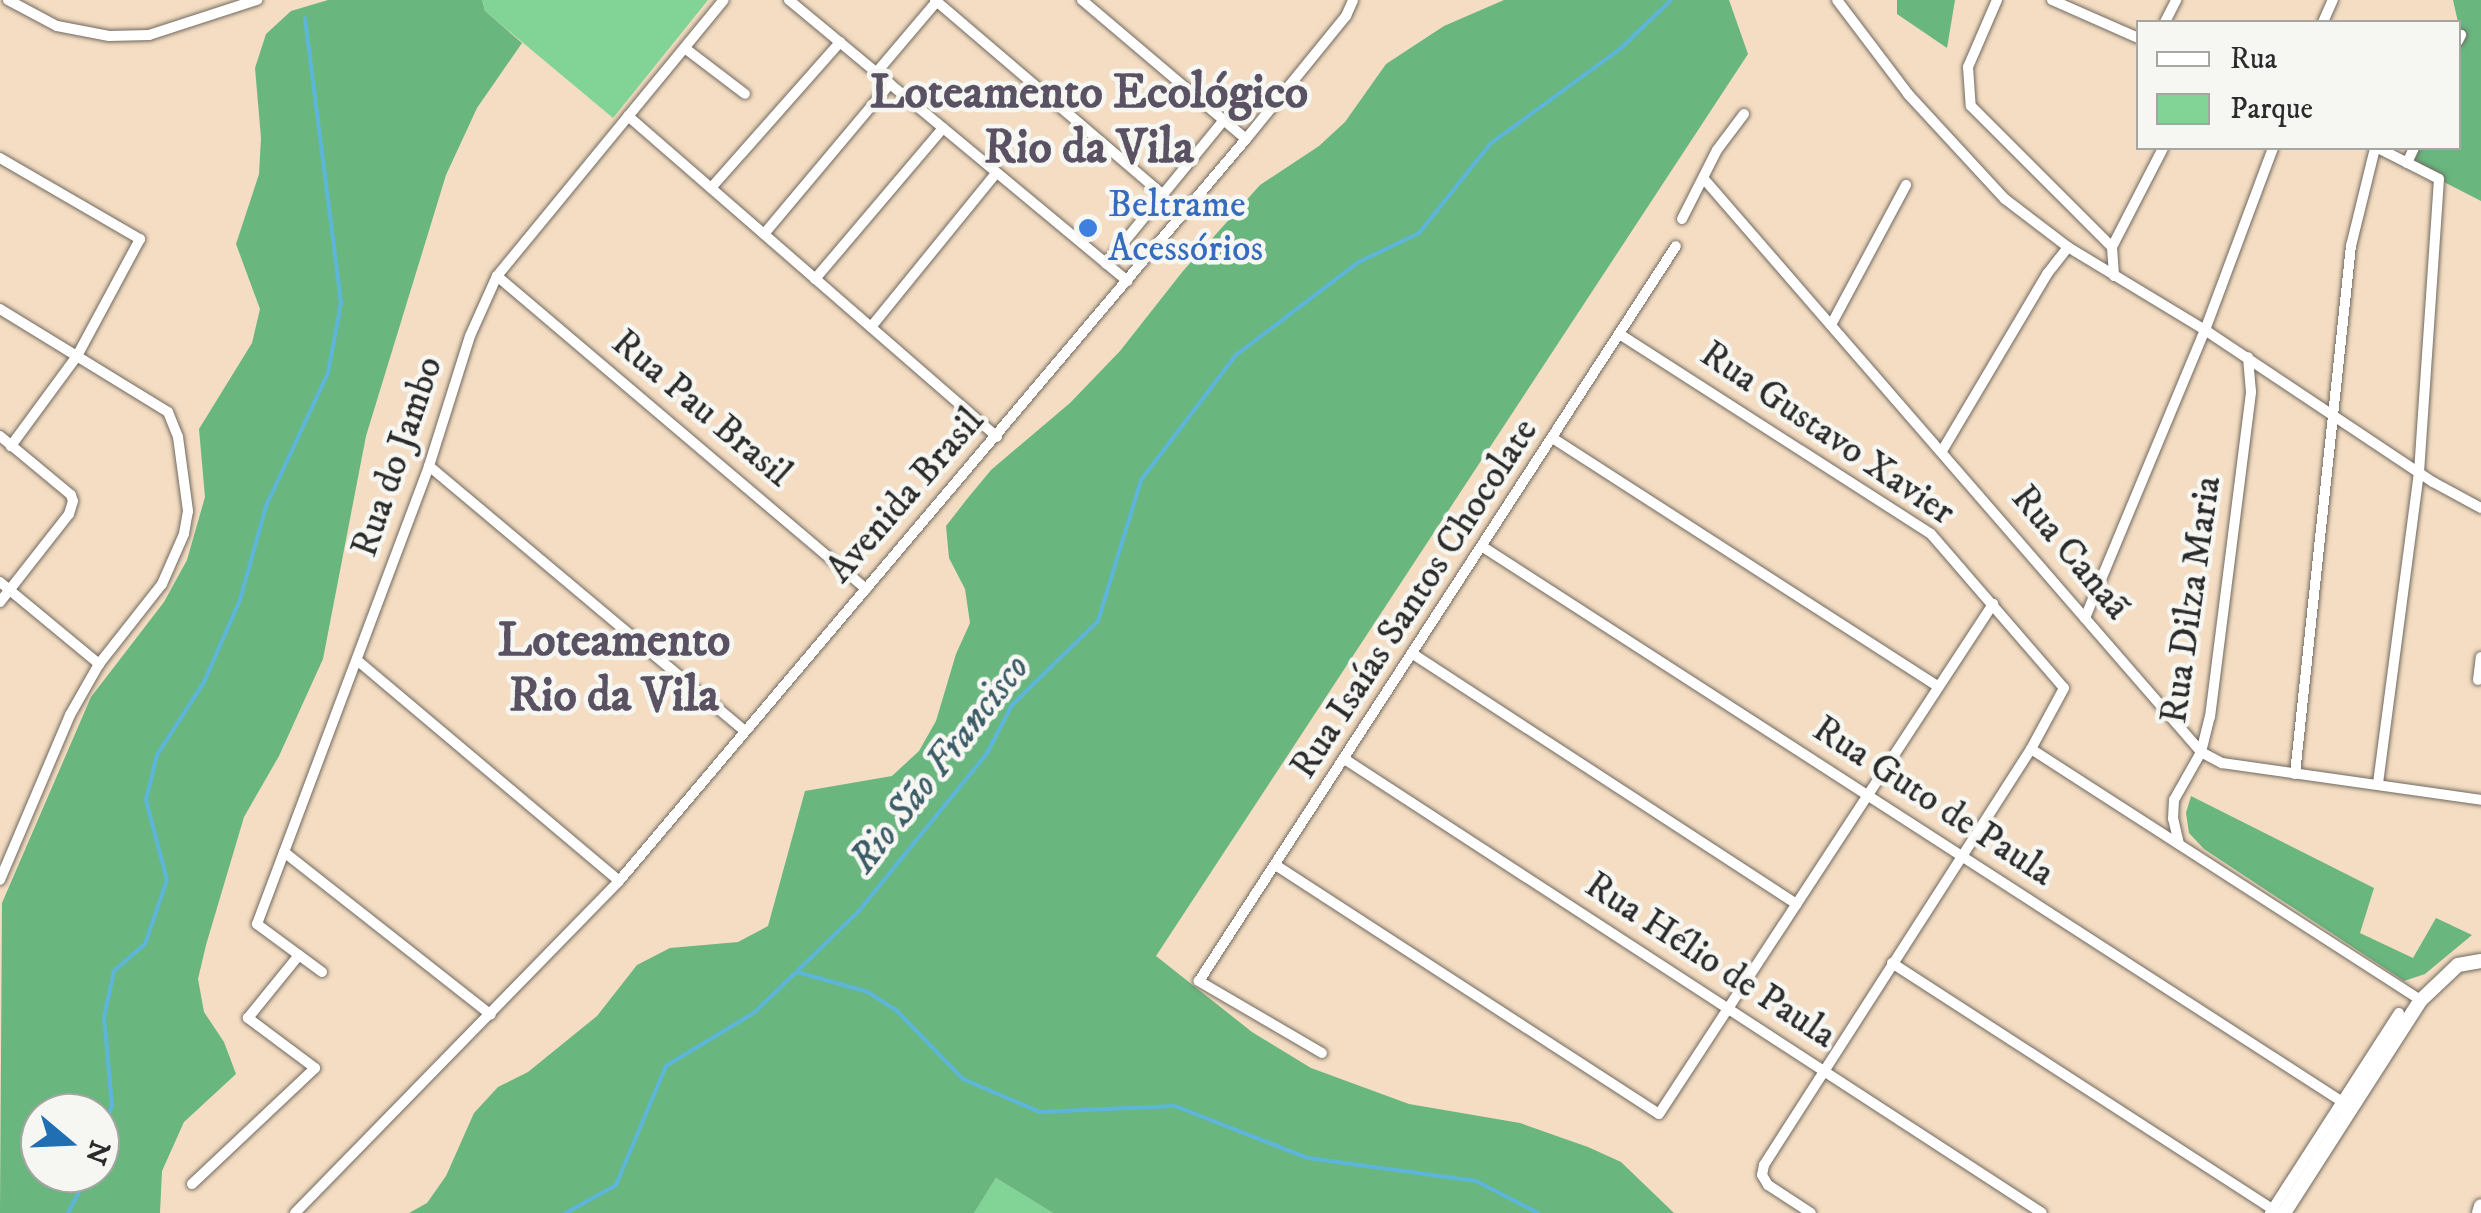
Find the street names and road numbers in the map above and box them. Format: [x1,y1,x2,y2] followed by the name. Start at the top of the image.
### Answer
[602,321,800,497] street label: Rua Pau Brasil
[1691,332,1963,536] street label: Rua Gustavo Xavier
[342,351,454,563] street label: Rua do Jambo
[818,399,994,593] street label: Avenida Brasil
[1281,410,1549,788] street label: Rua Isaías Santos Chocolate
[2152,473,2232,727] street label: Rua Dilza Maria
[2001,477,2139,629] street label: Rua Canaã
[1804,707,2062,897] street label: Rua Guto de Paula
[1576,863,1844,1059] street label: Rua Hélio de Paula

